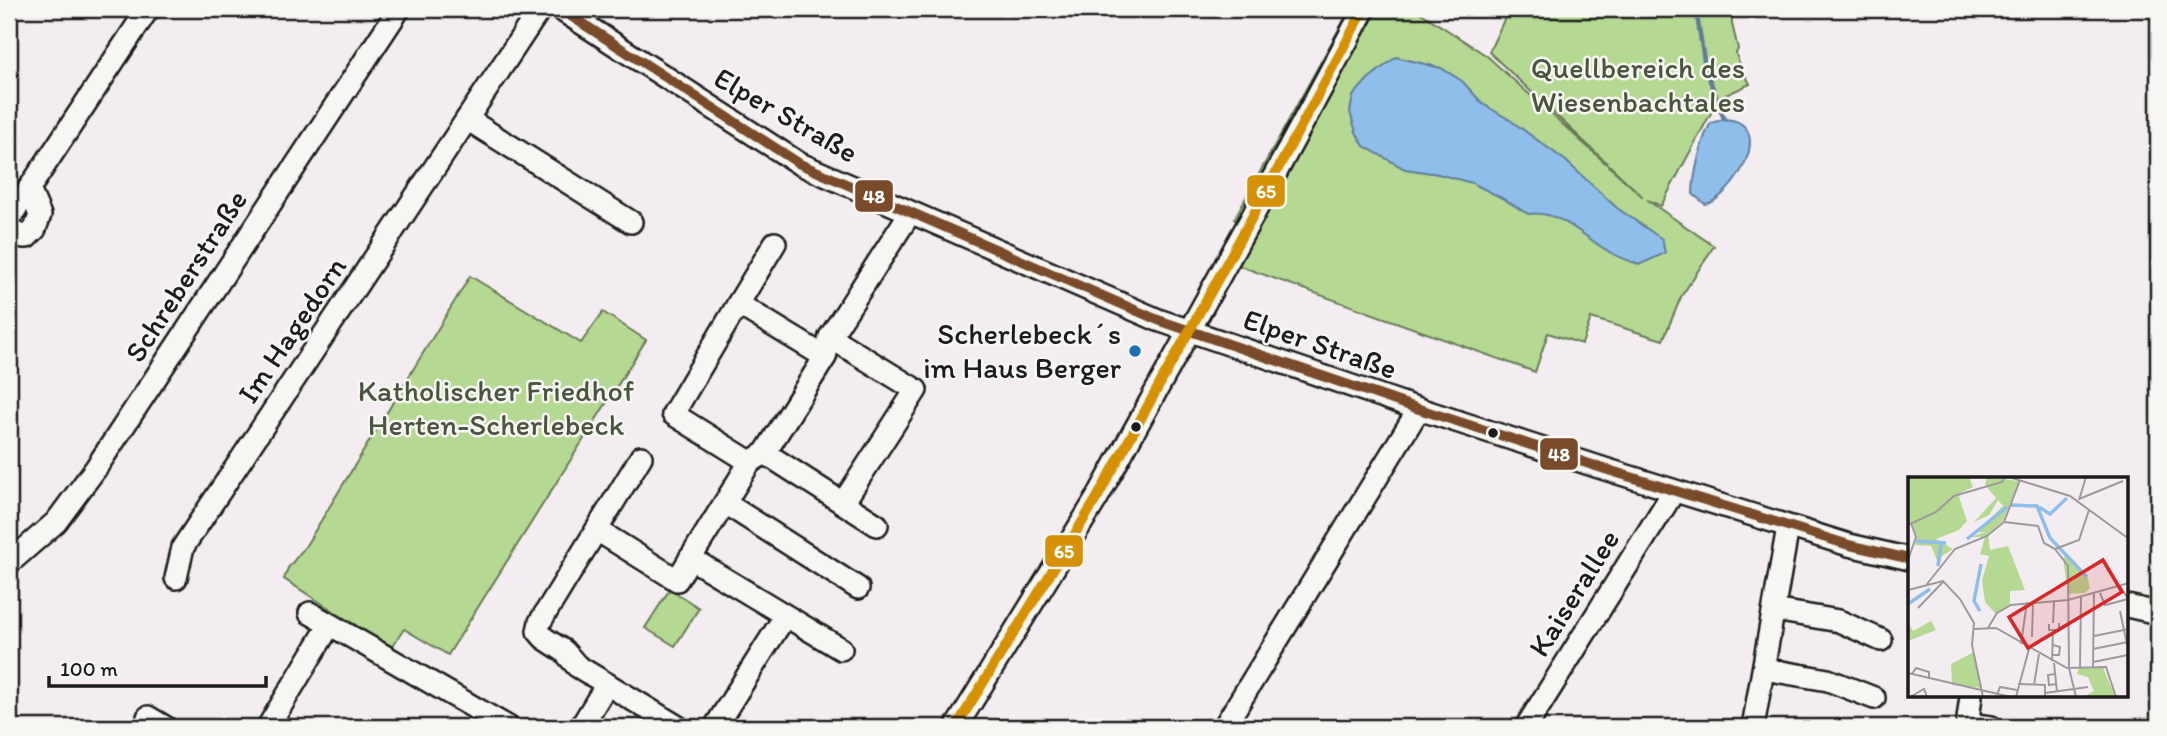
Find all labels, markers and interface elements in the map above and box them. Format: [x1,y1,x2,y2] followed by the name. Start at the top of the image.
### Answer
[1531,49,1745,120] park label: Quellbereich des Wiesenbachtales
[708,59,865,171] street label: Elper Straße
[1246,174,1286,208] line badge: 65
[854,179,894,213] line badge: 48
[1256,180,1276,203] text: 65
[116,183,255,369] street label: Schreberstraße
[863,185,885,208] text: 48
[229,250,354,410] street label: Im Hagedorn
[1239,300,1402,387] street label: Elper Straße
[923,315,1122,386] place label: Scherlebeck´s im Haus Berger
[1127,343,1143,359] marker: Scherlebeck´s im Haus Berger
[358,372,634,443] park label: Katholischer Friedhof Herten-Scherlebeck
[1129,420,1143,434] unlabelled marker
[1486,426,1500,440] unlabelled marker
[1539,437,1579,471] line badge: 48
[1548,443,1570,466] text: 48
[1908,477,2128,698] inset map
[1520,522,1627,663] street label: Kaiserallee
[1044,534,1084,568] line badge: 65
[1054,540,1074,563] text: 65
[49,645,266,689] scale bar
[60,656,118,681] text: 100 m

